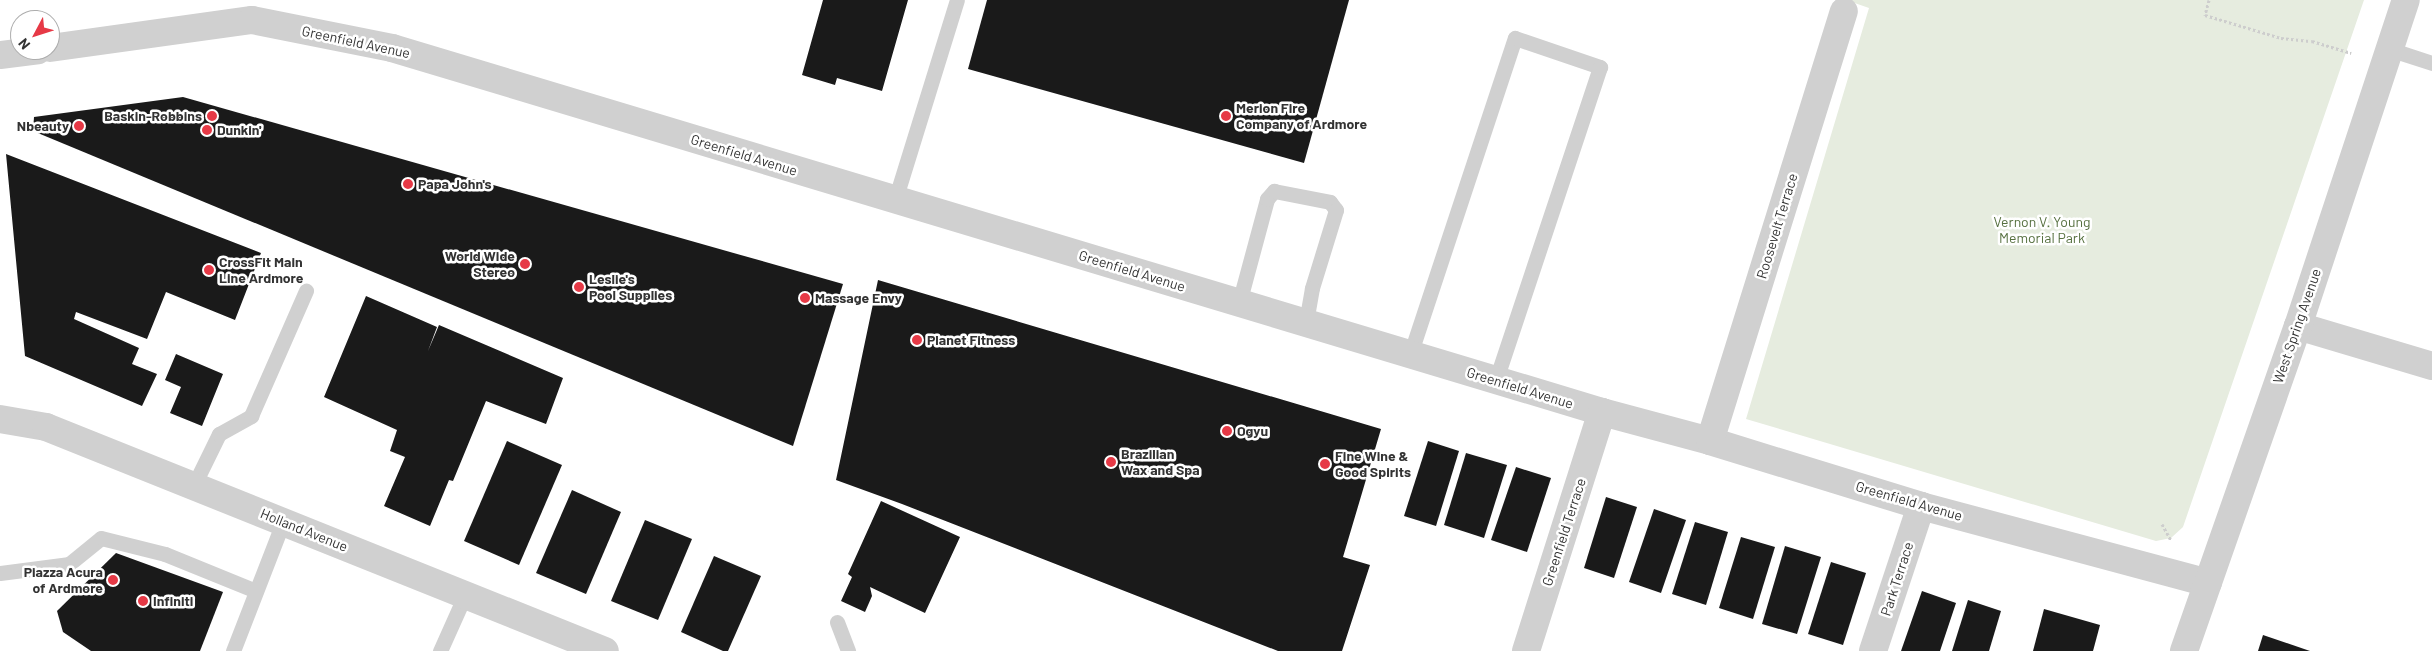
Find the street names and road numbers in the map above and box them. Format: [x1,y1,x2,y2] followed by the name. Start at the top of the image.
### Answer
[300,22,412,62] street label: Greenfield Avenue
[689,131,799,179] street label: Greenfield Avenue
[1753,171,1801,281] street label: Roosevelt Terrace
[1077,247,1187,295] street label: Greenfield Avenue
[2269,266,2325,386] street label: West Spring Avenue
[1465,364,1575,412] street label: Greenfield Avenue
[1539,476,1589,588] street label: Greenfield Terrace
[1854,478,1964,524] street label: Greenfield Avenue
[258,505,350,555] street label: Holland Avenue
[1877,540,1917,618] street label: Park Terrace

